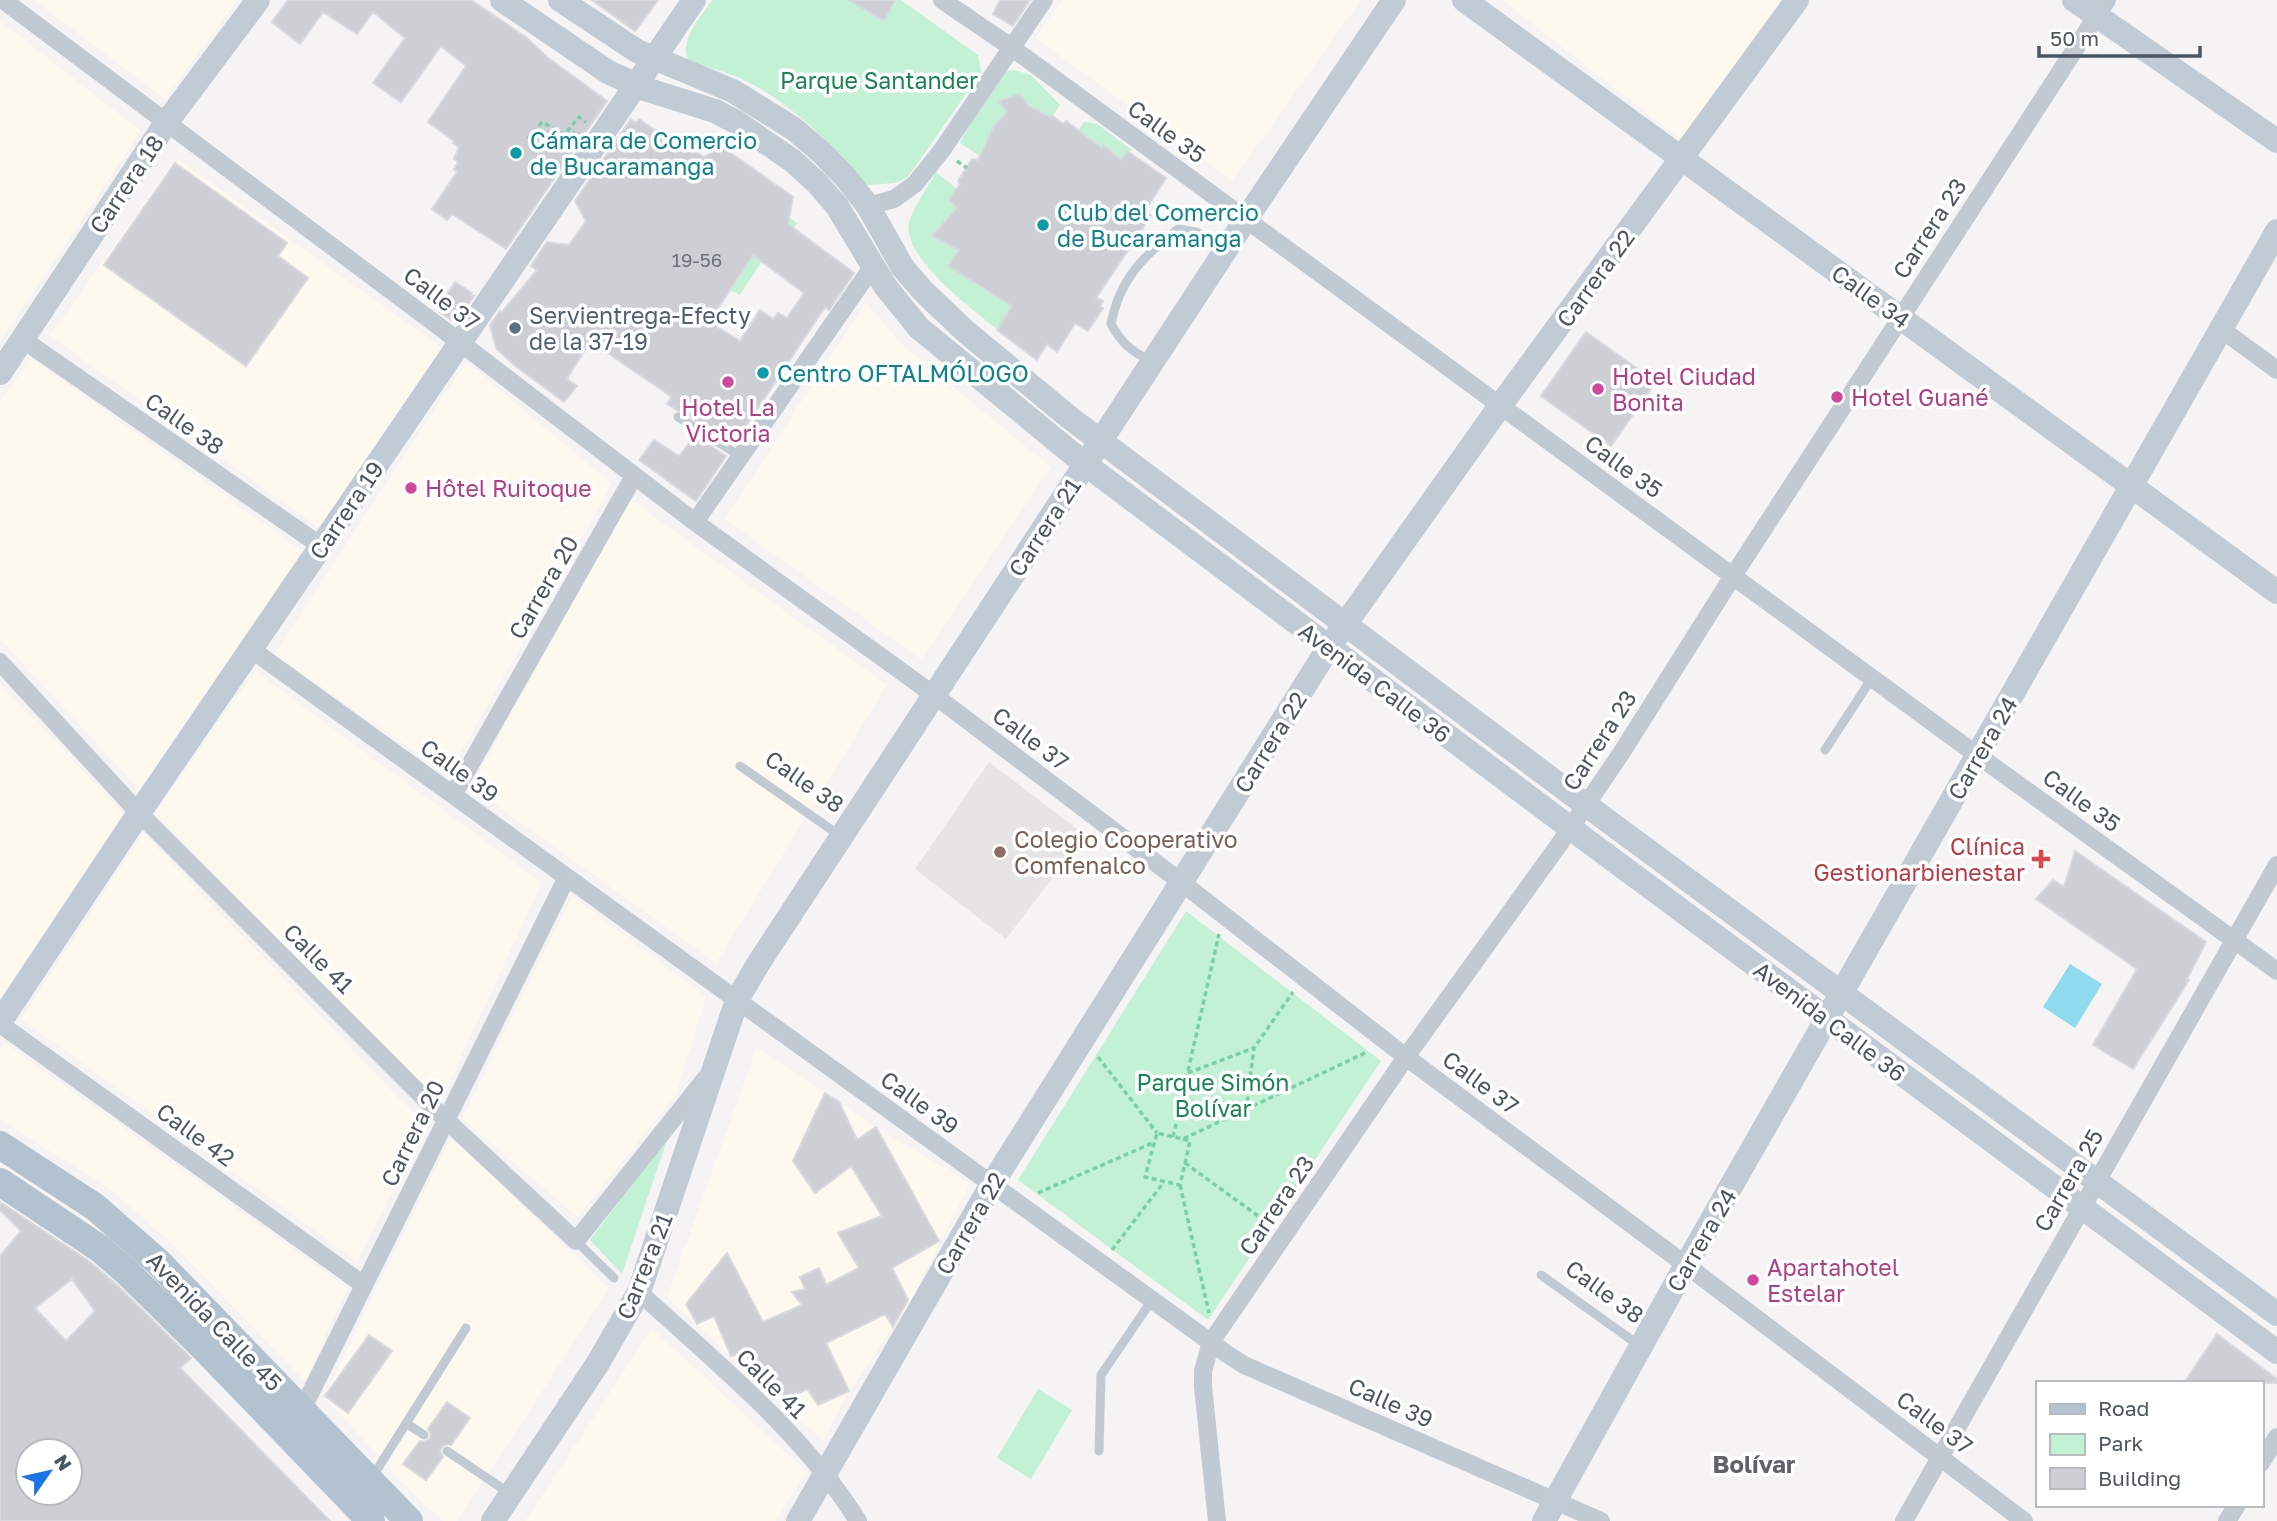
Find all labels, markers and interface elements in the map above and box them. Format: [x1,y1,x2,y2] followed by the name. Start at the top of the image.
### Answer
[2039,14,2200,58] scale bar
[2050,25,2099,51] text: 50 m
[780,66,978,94] park label: Parque Santander
[1123,94,1211,168] street label: Calle 35
[530,126,757,180] place label: Cámara de Comercio de Bucaramanga
[83,130,169,238] street label: Carrera 18
[508,145,524,161] marker: Cámara de Comercio de Bucaramanga
[1886,173,1972,283] street label: Carrera 23
[1057,198,1259,252] place label: Club del Comercio de Bucaramanga
[1035,217,1051,233] marker: Club del Comercio de Bucaramanga
[1550,224,1640,332] street label: Carrera 22
[672,248,722,271] house number: 19-56
[1826,258,1916,334] street label: Calle 34
[398,260,486,336] street label: Calle 37
[529,301,751,355] place label: Servientrega-Efecty de la 37-19
[507,320,523,336] marker: Servientrega-Efecty de la 37-19
[777,359,1029,387] place label: Centro OFTALMÓLOGO
[1612,362,1756,416] place label: Hotel Ciudad Bonita
[755,365,771,381] marker: Centro OFTALMÓLOGO
[720,374,736,390] marker: Hotel La Victoria
[1590,381,1606,397] marker: Hotel Ciudad Bonita
[1851,383,1989,411] place label: Hotel Guané
[140,386,230,460] street label: Calle 38
[1829,389,1845,405] marker: Hotel Guané
[681,393,775,447] place label: Hotel La Victoria
[1580,429,1668,503] street label: Calle 35
[303,456,389,564] street label: Carrera 19
[1002,473,1086,581] street label: Carrera 21
[425,474,592,502] place label: Hôtel Ruitoque
[403,480,419,496] marker: Hôtel Ruitoque
[502,530,584,644] street label: Carrera 20
[1294,616,1456,748] street label: Avenida Calle 36
[1556,685,1642,795] street label: Carrera 23
[1228,686,1312,798] street label: Carrera 22
[1941,691,2023,805] street label: Carrera 24
[987,700,1075,776] street label: Calle 37
[416,732,504,808] street label: Calle 39
[760,744,850,818] street label: Calle 38
[2038,763,2126,837] street label: Calle 35
[1014,825,1238,879] place label: Colegio Cooperativo Comfenalco
[1813,832,2025,886] place label: Clínica Gestionarbienestar
[992,844,1008,860] marker: Colegio Cooperativo Comfenalco
[2031,849,2051,869] marker: Clínica Gestionarbienestar
[278,917,360,999] street label: Calle 41
[1749,955,1911,1087] street label: Avenida Calle 36
[1437,1044,1525,1120] street label: Calle 37
[876,1064,964,1140] street label: Calle 39
[1137,1068,1289,1122] park label: Parque Simón Bolívar
[374,1075,450,1191] street label: Carrera 20
[152,1096,240,1172] street label: Calle 42
[2027,1124,2109,1236] street label: Carrera 25
[1233,1150,1319,1260] street label: Carrera 23
[929,1167,1011,1279] street label: Carrera 22
[1660,1183,1742,1297] street label: Carrera 24
[610,1209,678,1323] street label: Carrera 21
[142,1246,288,1396] street label: Avenida Calle 45
[1560,1253,1650,1329] street label: Calle 38
[1767,1253,1899,1307] place label: Apartahotel Estelar
[1745,1272,1761,1288] marker: Apartahotel Estelar
[731,1342,813,1424] street label: Calle 41
[1344,1371,1438,1433] street label: Calle 39
[2036,1381,2263,1507] legend
[1891,1384,1979,1460] street label: Calle 37
[2098,1395,2149,1421] text: Road
[2098,1430,2144,1456] text: Park
[14,1437,84,1507] north arrow
[1713,1449,1795,1478] district label: Bolívar
[50,1450,77,1475] text: N
[2098,1465,2181,1491] text: Building

